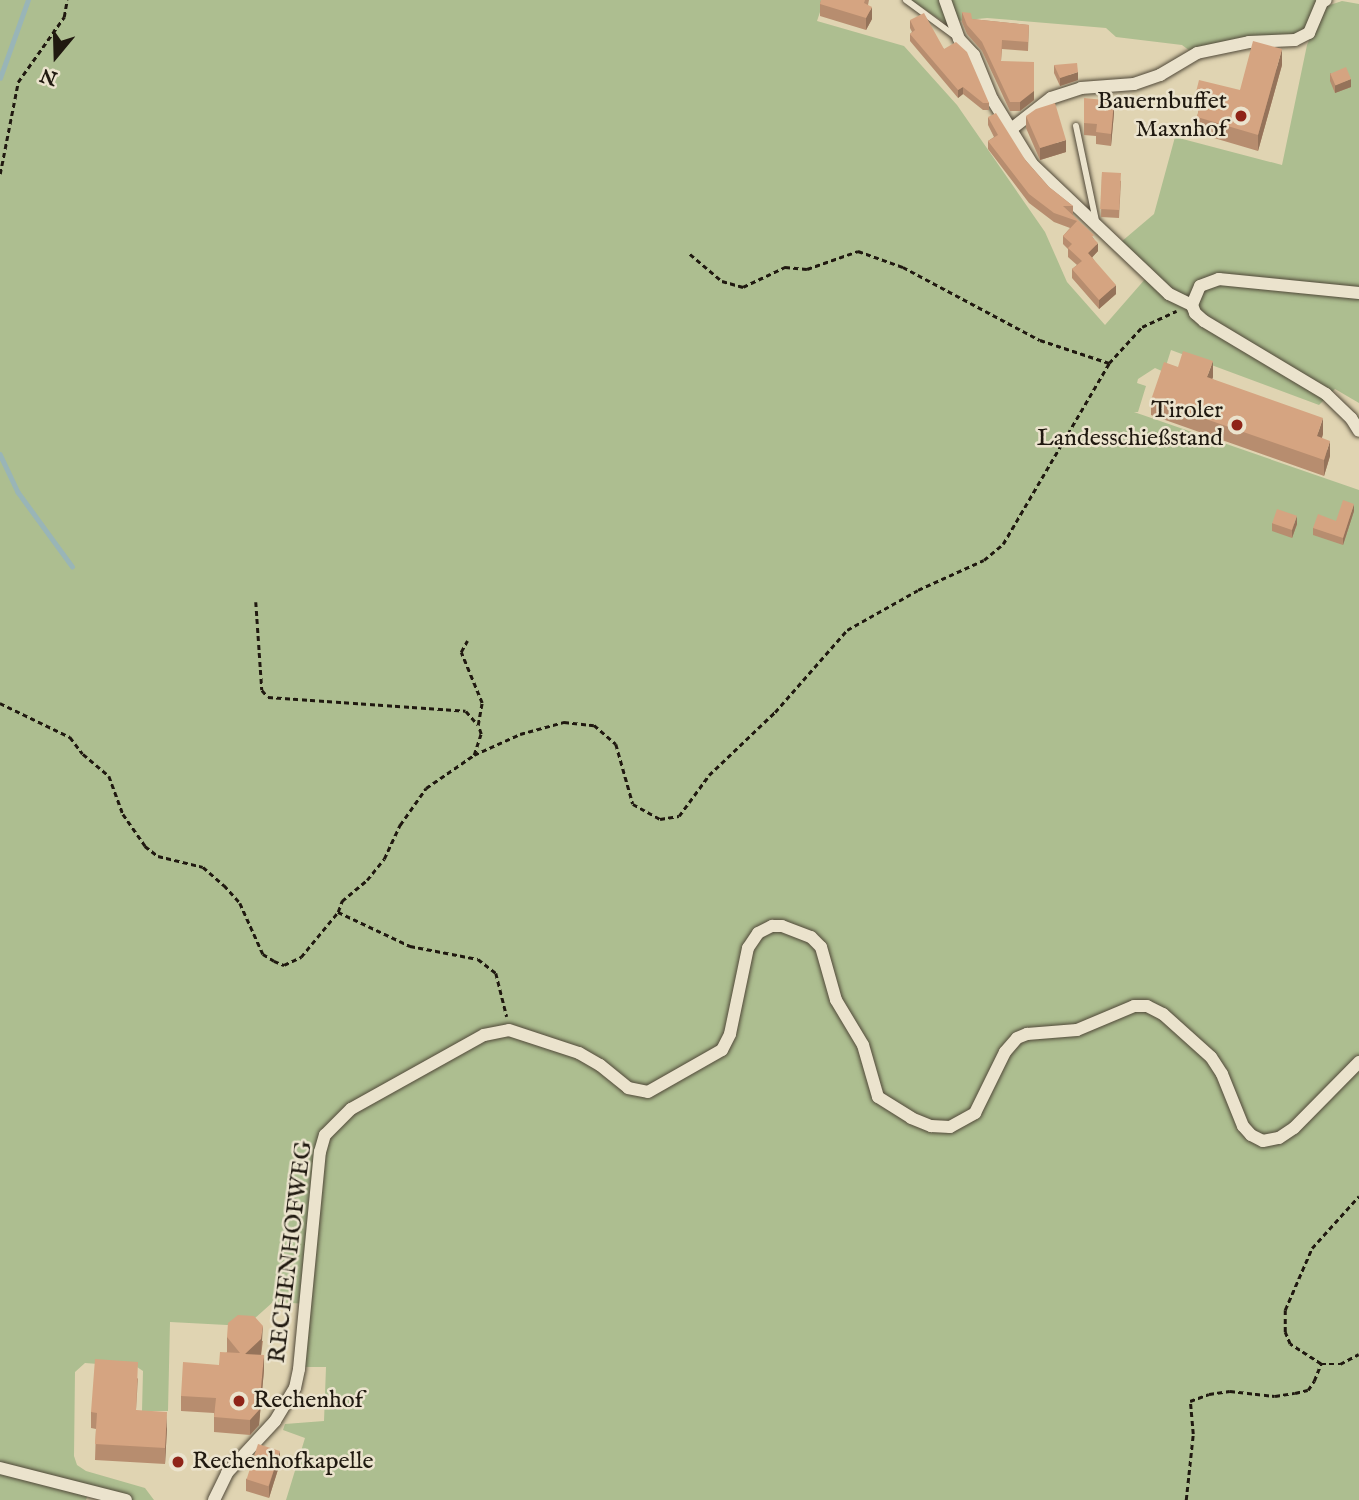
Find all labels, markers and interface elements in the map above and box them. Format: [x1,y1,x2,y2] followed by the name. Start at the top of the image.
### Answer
[21,21,91,91] north arrow
[37,62,61,90] text: N
[1097,88,1227,144] place label: Bauernbuffet Maxnhof
[1233,108,1249,124] marker: Bauernbuffet Maxnhof
[1037,397,1223,453] place label: Tiroler Landesschießstand
[1229,417,1245,433] marker: Tiroler Landesschießstand
[263,1139,319,1365] street label: RECHENHOFWEG
[253,1387,363,1415] place label: Rechenhof
[231,1393,247,1409] marker: Rechenhof
[192,1448,373,1476] place label: Rechenhofkapelle
[170,1454,186,1470] marker: Rechenhofkapelle

